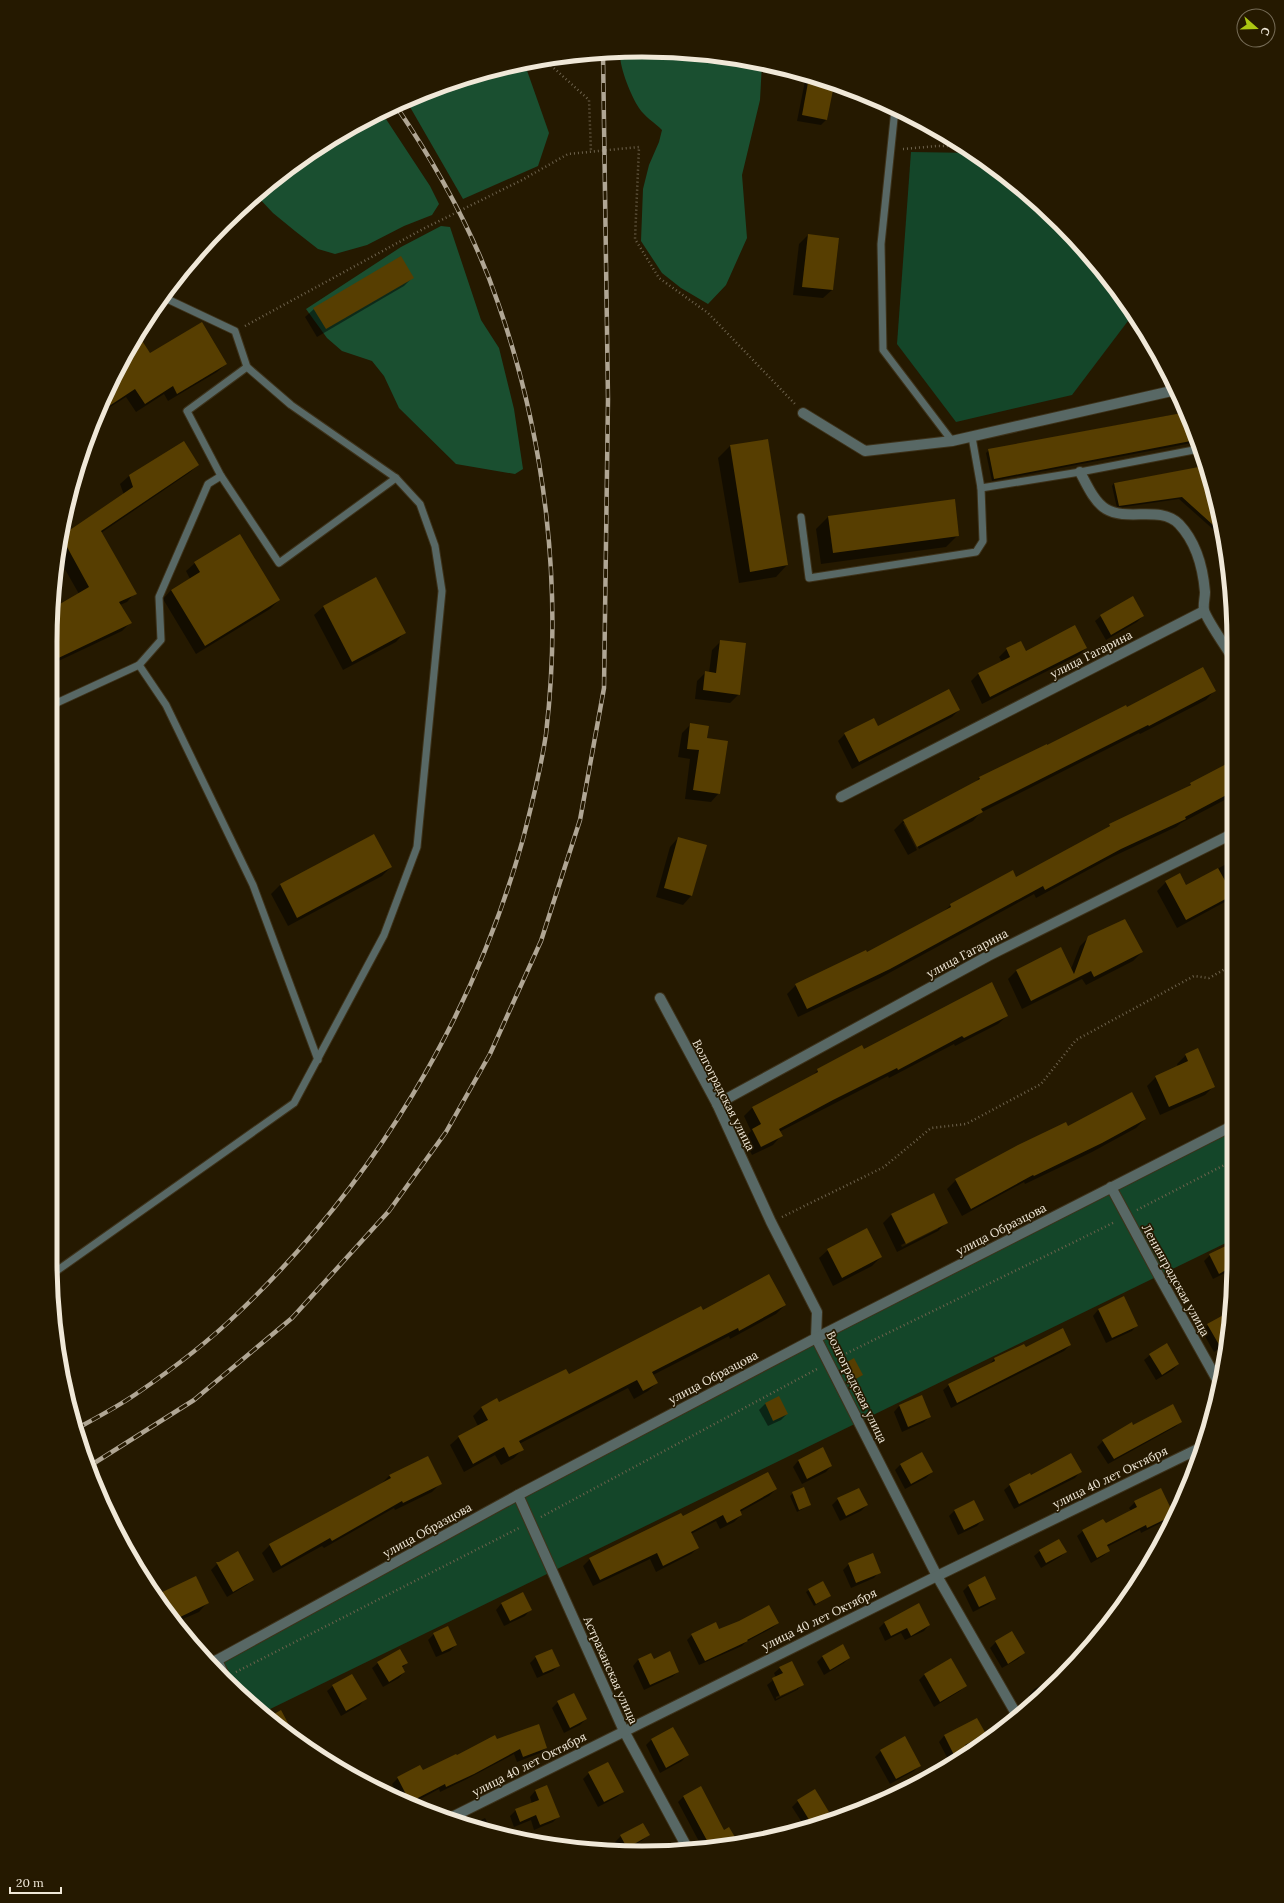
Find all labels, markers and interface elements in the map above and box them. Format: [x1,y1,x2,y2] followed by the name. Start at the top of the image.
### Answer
[1236,8,1276,48] north arrow
[1257,25,1273,38] text: С
[1047,627,1135,681] street label: улица Гагарина
[924,925,1010,981] street label: улица Гагарина
[689,1037,759,1153] street label: Волгоградская улица
[953,1200,1049,1258] street label: улица Образцова
[1139,1221,1213,1339] street label: Ленинградская улица
[823,1329,891,1445] street label: Волгоградская улица
[666,1347,760,1407] street label: улица Образцова
[1050,1443,1170,1511] street label: улица 40 лет Октября
[380,1499,474,1561] street label: улица Образцова
[759,1585,879,1653] street label: улица 40 лет Октября
[580,1613,642,1726] street label: Астраханская улица
[469,1729,589,1799] street label: улица 40 лет Октября
[10,1869,61,1895] scale bar
[16,1875,44,1890] text: 20 m

